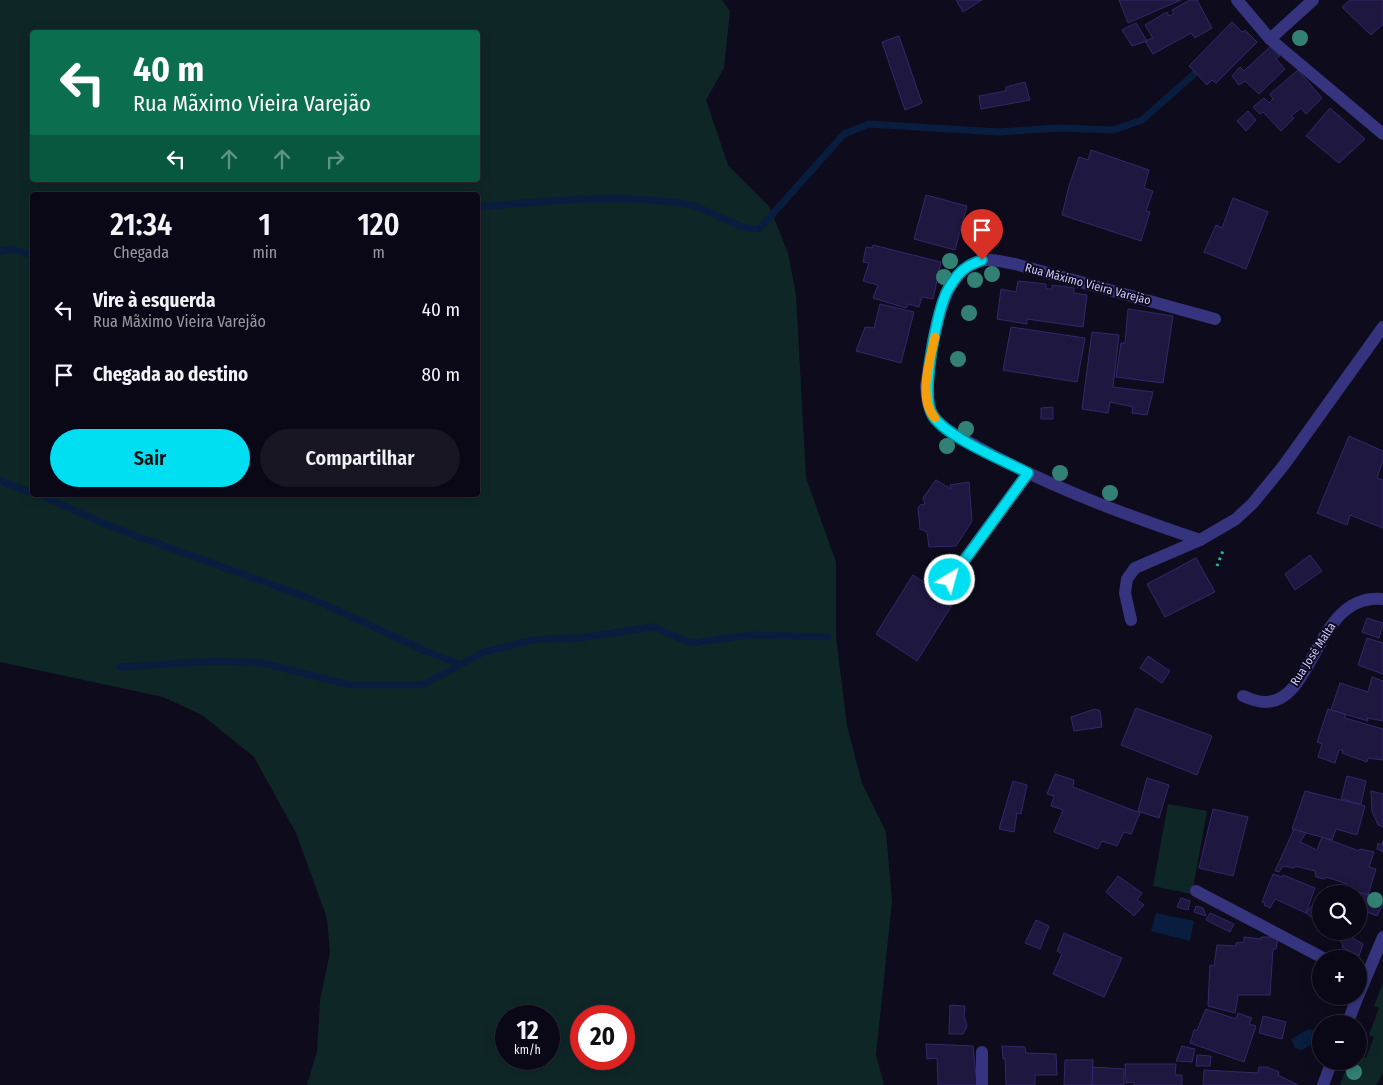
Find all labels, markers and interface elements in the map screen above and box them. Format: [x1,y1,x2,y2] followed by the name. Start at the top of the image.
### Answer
[133,48,204,90] text: 40 m
[50,50,115,115] icon: left
[133,90,371,117] text: Rua Mãximo Vieira Varejão
[162,145,190,173] icon: left
[215,145,243,173] icon: ahead
[268,145,296,173] icon: ahead
[321,145,349,173] icon: right
[110,207,172,243] text: 21:34
[259,207,271,243] text: 1
[357,207,400,243] text: 120
[961,209,1003,260] pin
[968,216,996,244] icon: arrive
[113,243,169,262] text: Chegada
[252,243,277,262] text: min
[372,243,385,262] text: m
[1024,260,1152,308] street label: Rua Mãximo Vieira Varejão
[93,289,215,312] text: Vire à esquerda
[50,296,78,324] icon: left
[422,298,460,321] text: 40 m
[93,312,266,331] text: Rua Mãximo Vieira Varejão
[50,361,78,389] icon: arrive
[93,363,248,386] text: Chegada ao destino
[422,363,460,386] text: 80 m
[50,429,250,487] button: Sair
[260,429,460,487] button: Compartilhar
[923,553,975,605] position arrow
[1287,620,1339,688] street label: Rua José Malta
[1312,885,1367,1070] map controls
[1312,885,1367,940] button: search
[1312,950,1367,1005] button: +
[570,1005,635,1070] speed limit sign: 20
[1312,1015,1367,1070] button: −
[516,1016,539,1046] text: 12
[514,1043,541,1057] text: km/h

